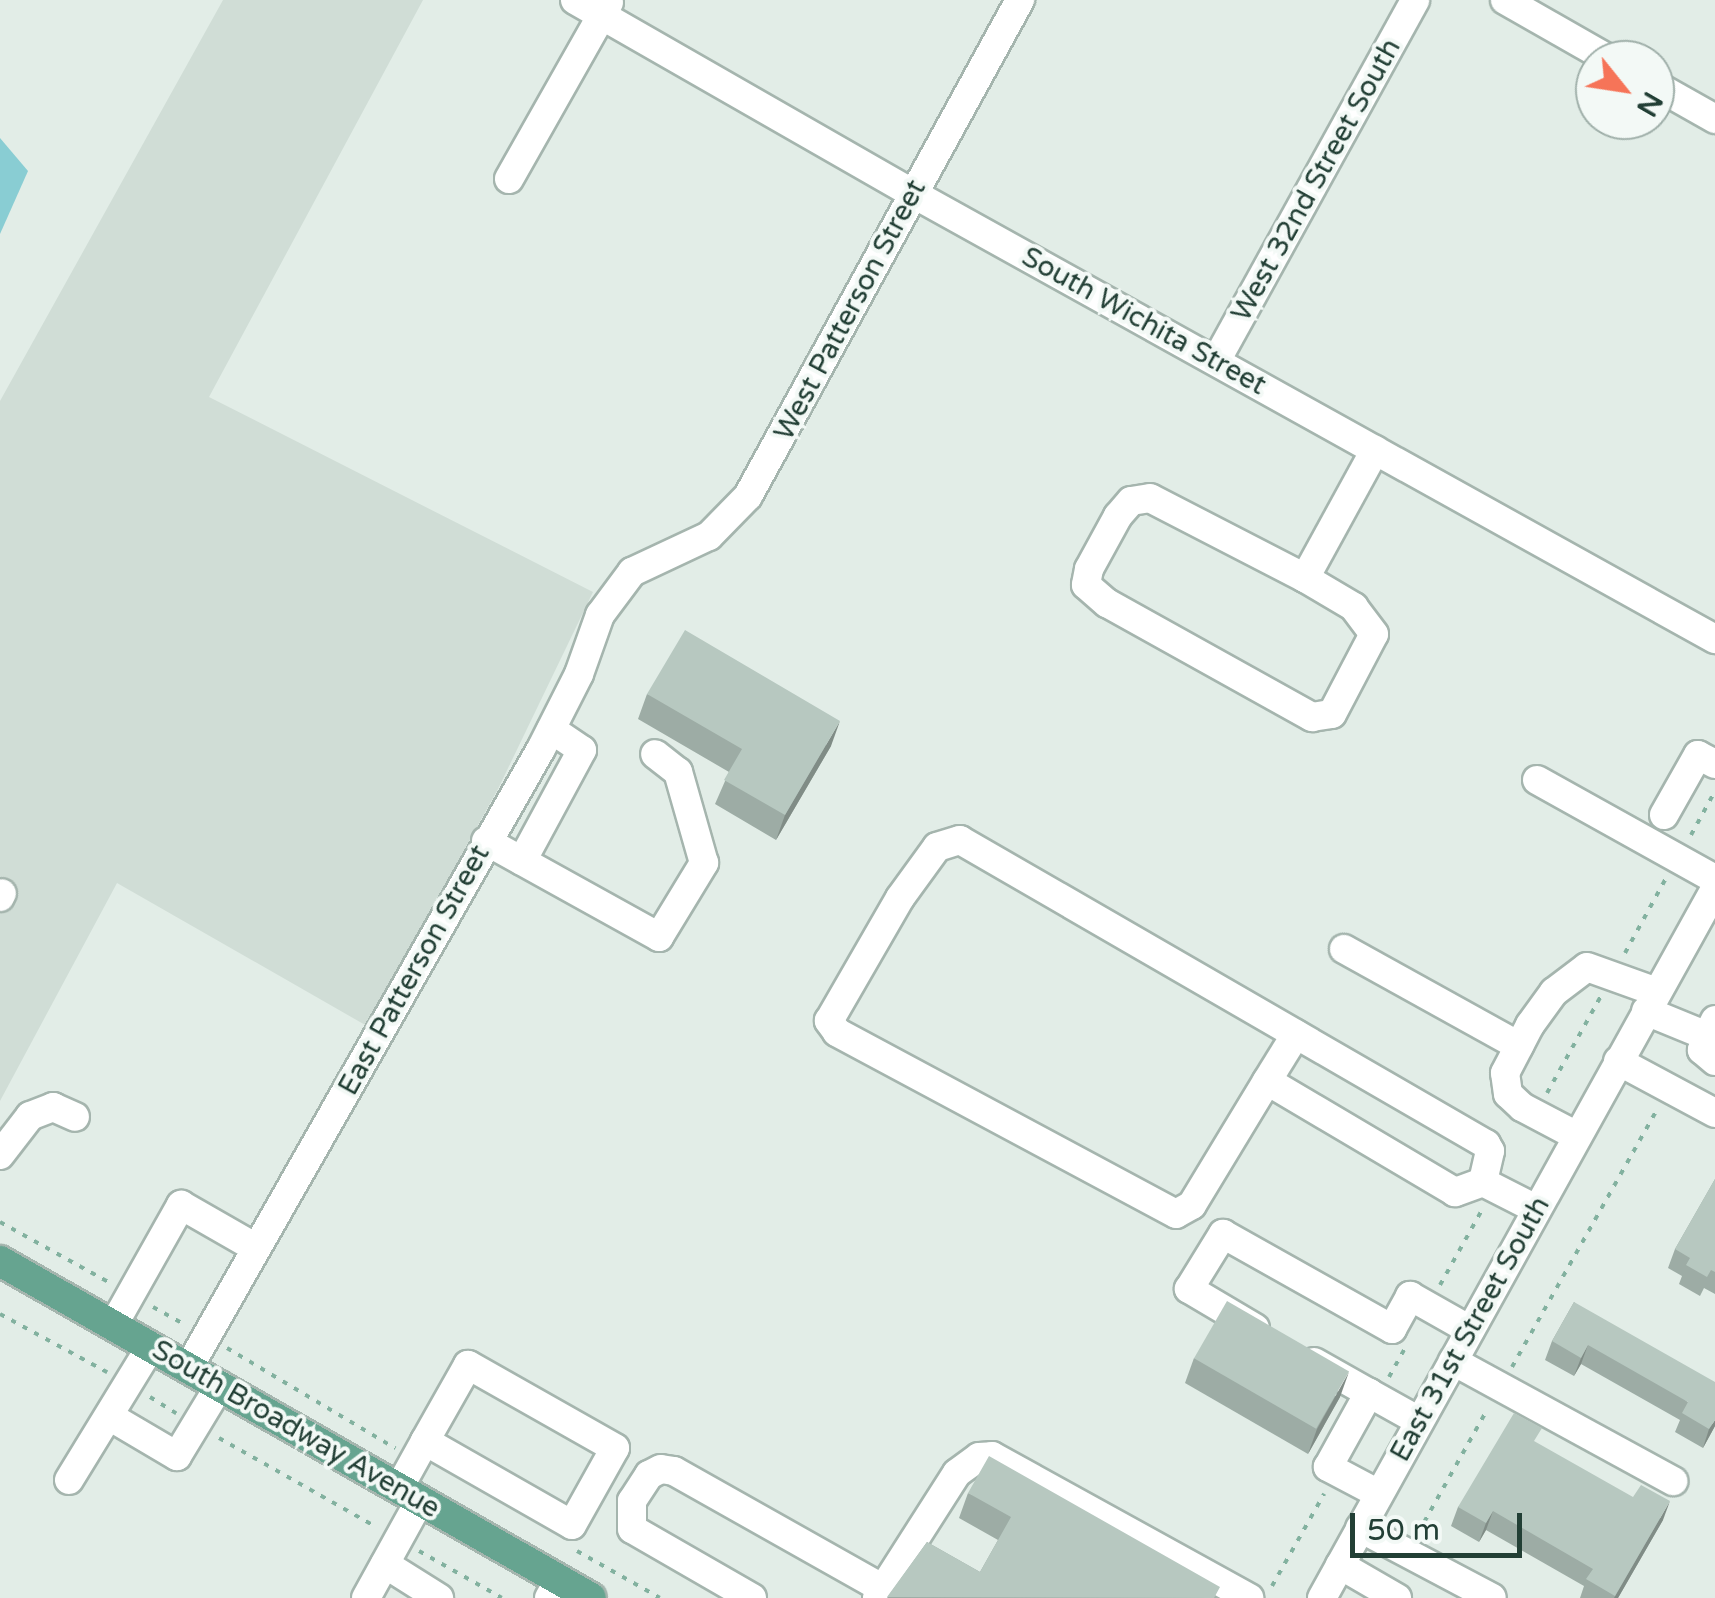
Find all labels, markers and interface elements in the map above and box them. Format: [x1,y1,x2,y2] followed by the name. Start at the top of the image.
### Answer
[1224,33,1408,327] street label: West 32nd Street South
[1575,40,1675,140] north arrow
[1629,86,1670,122] text: N
[767,174,933,446] street label: West Patterson Street
[1016,240,1272,402] street label: South Wichita Street
[331,839,497,1101] street label: East Patterson Street
[1383,1191,1557,1467] street label: East 31st Street South
[146,1333,446,1525] street label: South Broadway Avenue
[1355,1493,1528,1555] scale bar
[1367,1512,1440,1549] text: 50 m

